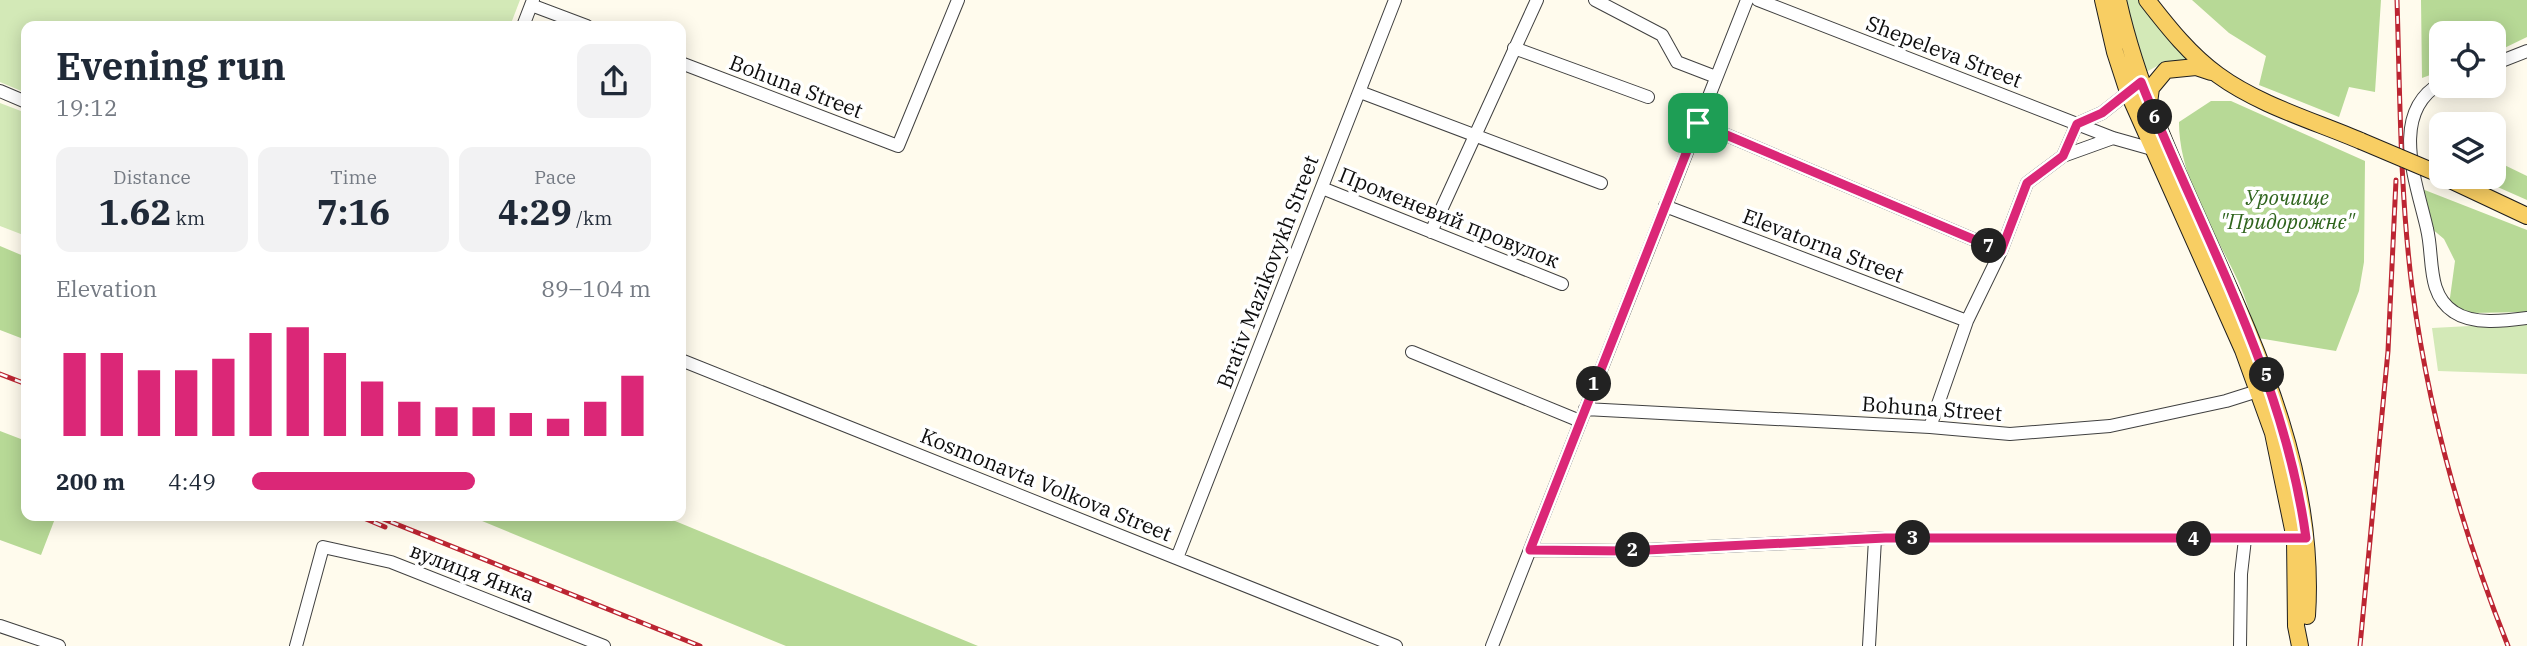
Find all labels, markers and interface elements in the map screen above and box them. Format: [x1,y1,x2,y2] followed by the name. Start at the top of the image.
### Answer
[1862,8,2026,94] street label: Shepeleva Street
[2429,21,2506,189] map controls
[2429,21,2506,98] button: locate
[56,41,286,90] text: Evening run
[577,44,651,118] button: share
[726,48,867,124] street label: Bohuna Street
[56,92,118,122] text: 19:12
[1668,93,1728,153] pin
[2138,100,2172,134] pin: 6
[1679,104,1717,142] icon: arrive
[2149,104,2160,128] text: 6
[2429,112,2506,189] button: layers
[1210,151,1324,392] street label: Brativ Mazikovykh Street
[1335,160,1564,274] street label: Променевий провулок
[113,165,191,189] text: Distance
[330,165,377,189] text: Time
[534,165,576,189] text: Pace
[2220,183,2356,235] park label: Урочище "Придорожнє"
[99,189,171,235] text: 1.62
[317,189,390,235] text: 7:16
[498,189,572,235] text: 4:29
[1739,201,1908,289] street label: Elevatorna Street
[171,206,205,230] text: km
[572,206,612,230] text: /km
[1972,229,2007,264] pin: 7
[1983,233,1994,257] text: 7
[56,273,157,303] text: Elevation
[541,273,651,303] text: 89–104 m
[2250,358,2284,392] pin: 5
[2261,362,2272,386] text: 5
[1576,366,1612,402] pin: 1
[1588,371,1599,395] text: 1
[1861,389,2003,427] street label: Bohuna Street
[917,421,1176,547] street label: Kosmonavta Volkova Street
[56,466,125,496] text: 200 m
[168,466,216,496] text: 4:49
[1896,520,1930,556] pin: 3
[2176,522,2212,556] pin: 4
[1907,525,1918,549] text: 3
[2188,526,2199,550] text: 4
[1616,532,1650,568] pin: 2
[406,536,539,609] street label: вулиця Янка
[1627,537,1638,561] text: 2

